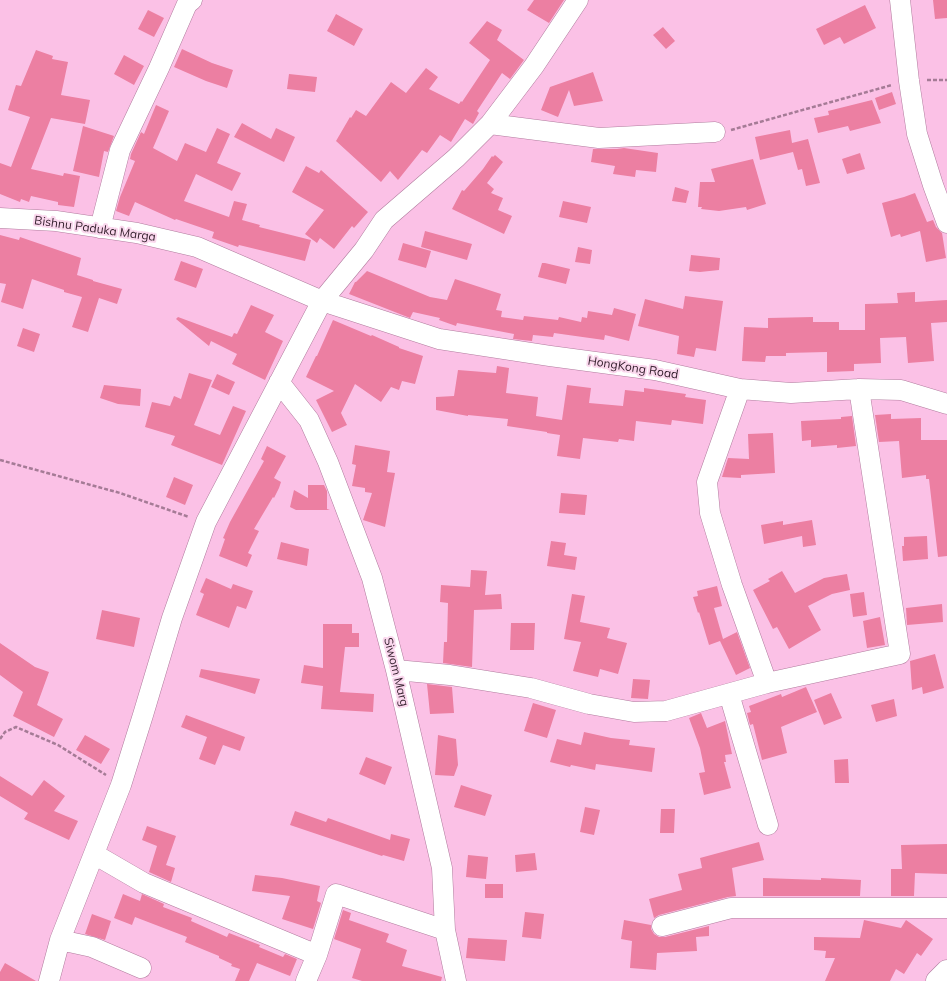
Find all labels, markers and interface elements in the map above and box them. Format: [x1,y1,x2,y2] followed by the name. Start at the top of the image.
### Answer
[33,213,157,245] street label: Bishnu Paduka Marga
[587,354,679,382] street label: HongKong Road
[381,636,411,708] street label: Siwom Marg

